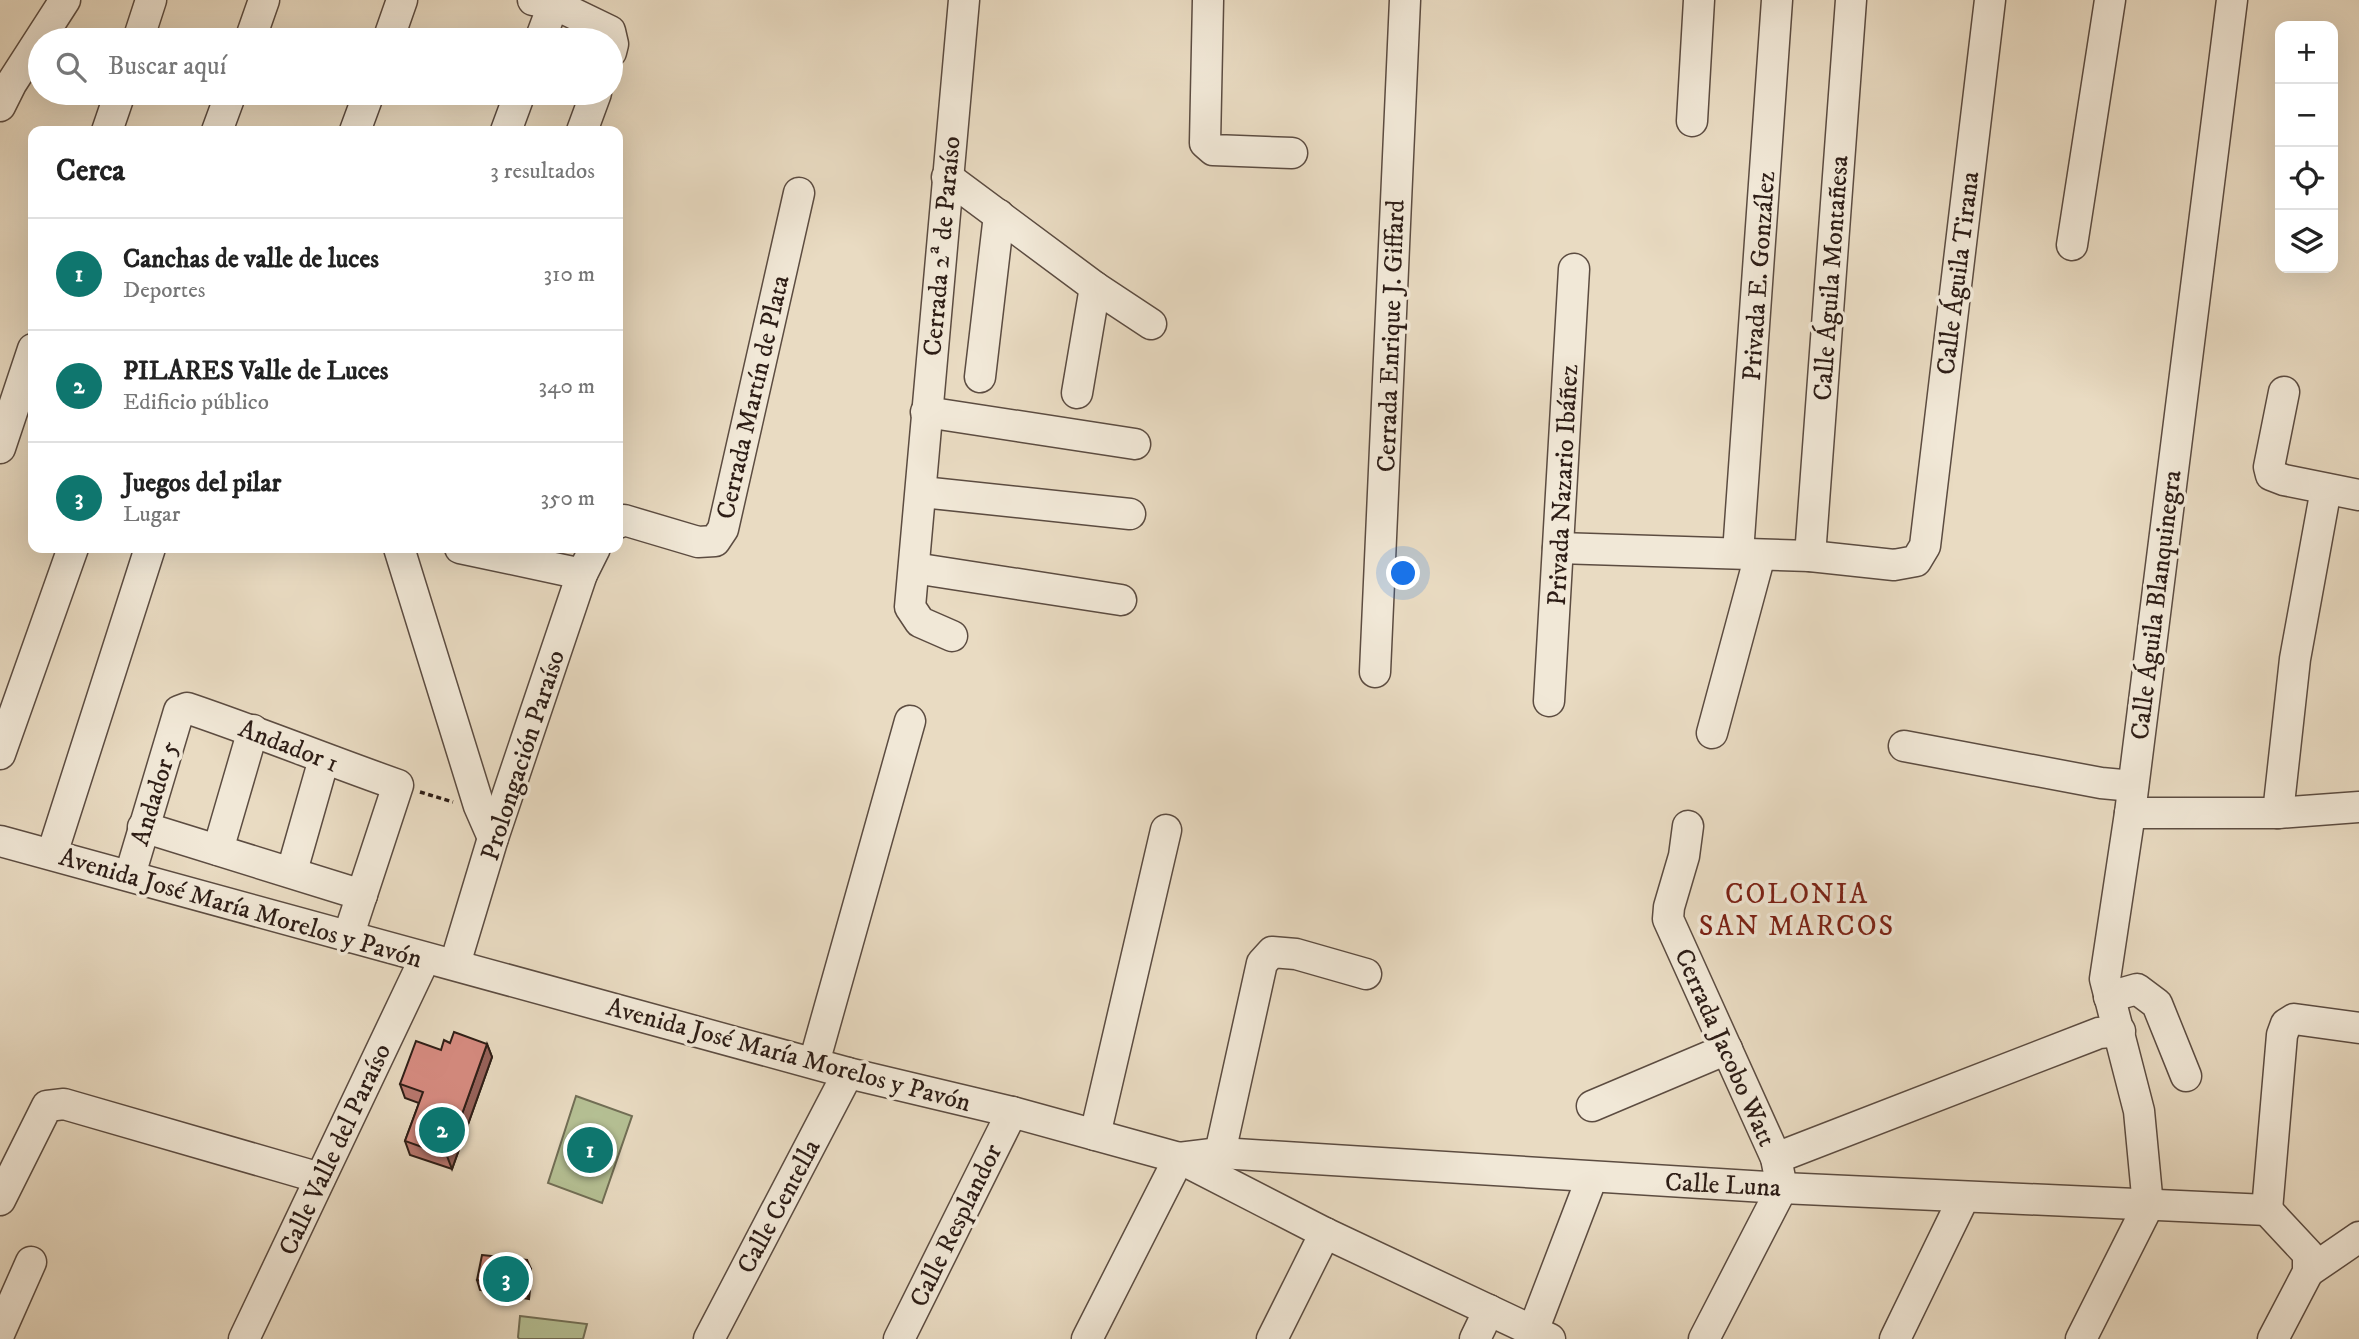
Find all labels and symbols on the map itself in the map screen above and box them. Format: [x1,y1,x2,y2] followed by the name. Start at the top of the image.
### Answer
[916,135,969,357] street label: Cerrada 2ª de Paraíso
[1805,154,1857,402] street label: Calle Águila Montañesa
[1929,169,1987,377] street label: Calle Águila Tirana
[1736,170,1783,382] street label: Privada E. González
[1370,199,1413,473] street label: Cerrada Enrique J. Giffard
[709,272,798,522] street label: Cerrada Martín de Plata
[1541,364,1586,607] street label: Privada Nazario Ibáñez
[2123,468,2189,742] street label: Calle Águila Blanquinegra
[1386,556,1420,590] your location
[474,646,573,865] street label: Prolongación Paraíso
[234,712,343,781] street label: Andador 1
[124,737,187,850] street label: Andador 5
[55,841,426,976] street label: Avenida José María Morelos y Pavón
[1699,877,1895,944] district label: COLONIA SAN MARCOS
[1666,944,1783,1152] street label: Cerrada Jacobo Watt
[603,991,975,1120] street label: Avenida José María Morelos y Pavón
[272,1038,399,1261] street label: Calle Valle del Paraíso
[419,1104,465,1156] pin: 2
[567,1124,613,1176] pin: 1
[730,1134,829,1280] street label: Calle Centella
[903,1138,1010,1313] street label: Calle Resplandor
[1664,1166,1782,1205] street label: Calle Luna
[483,1253,529,1305] pin: 3

